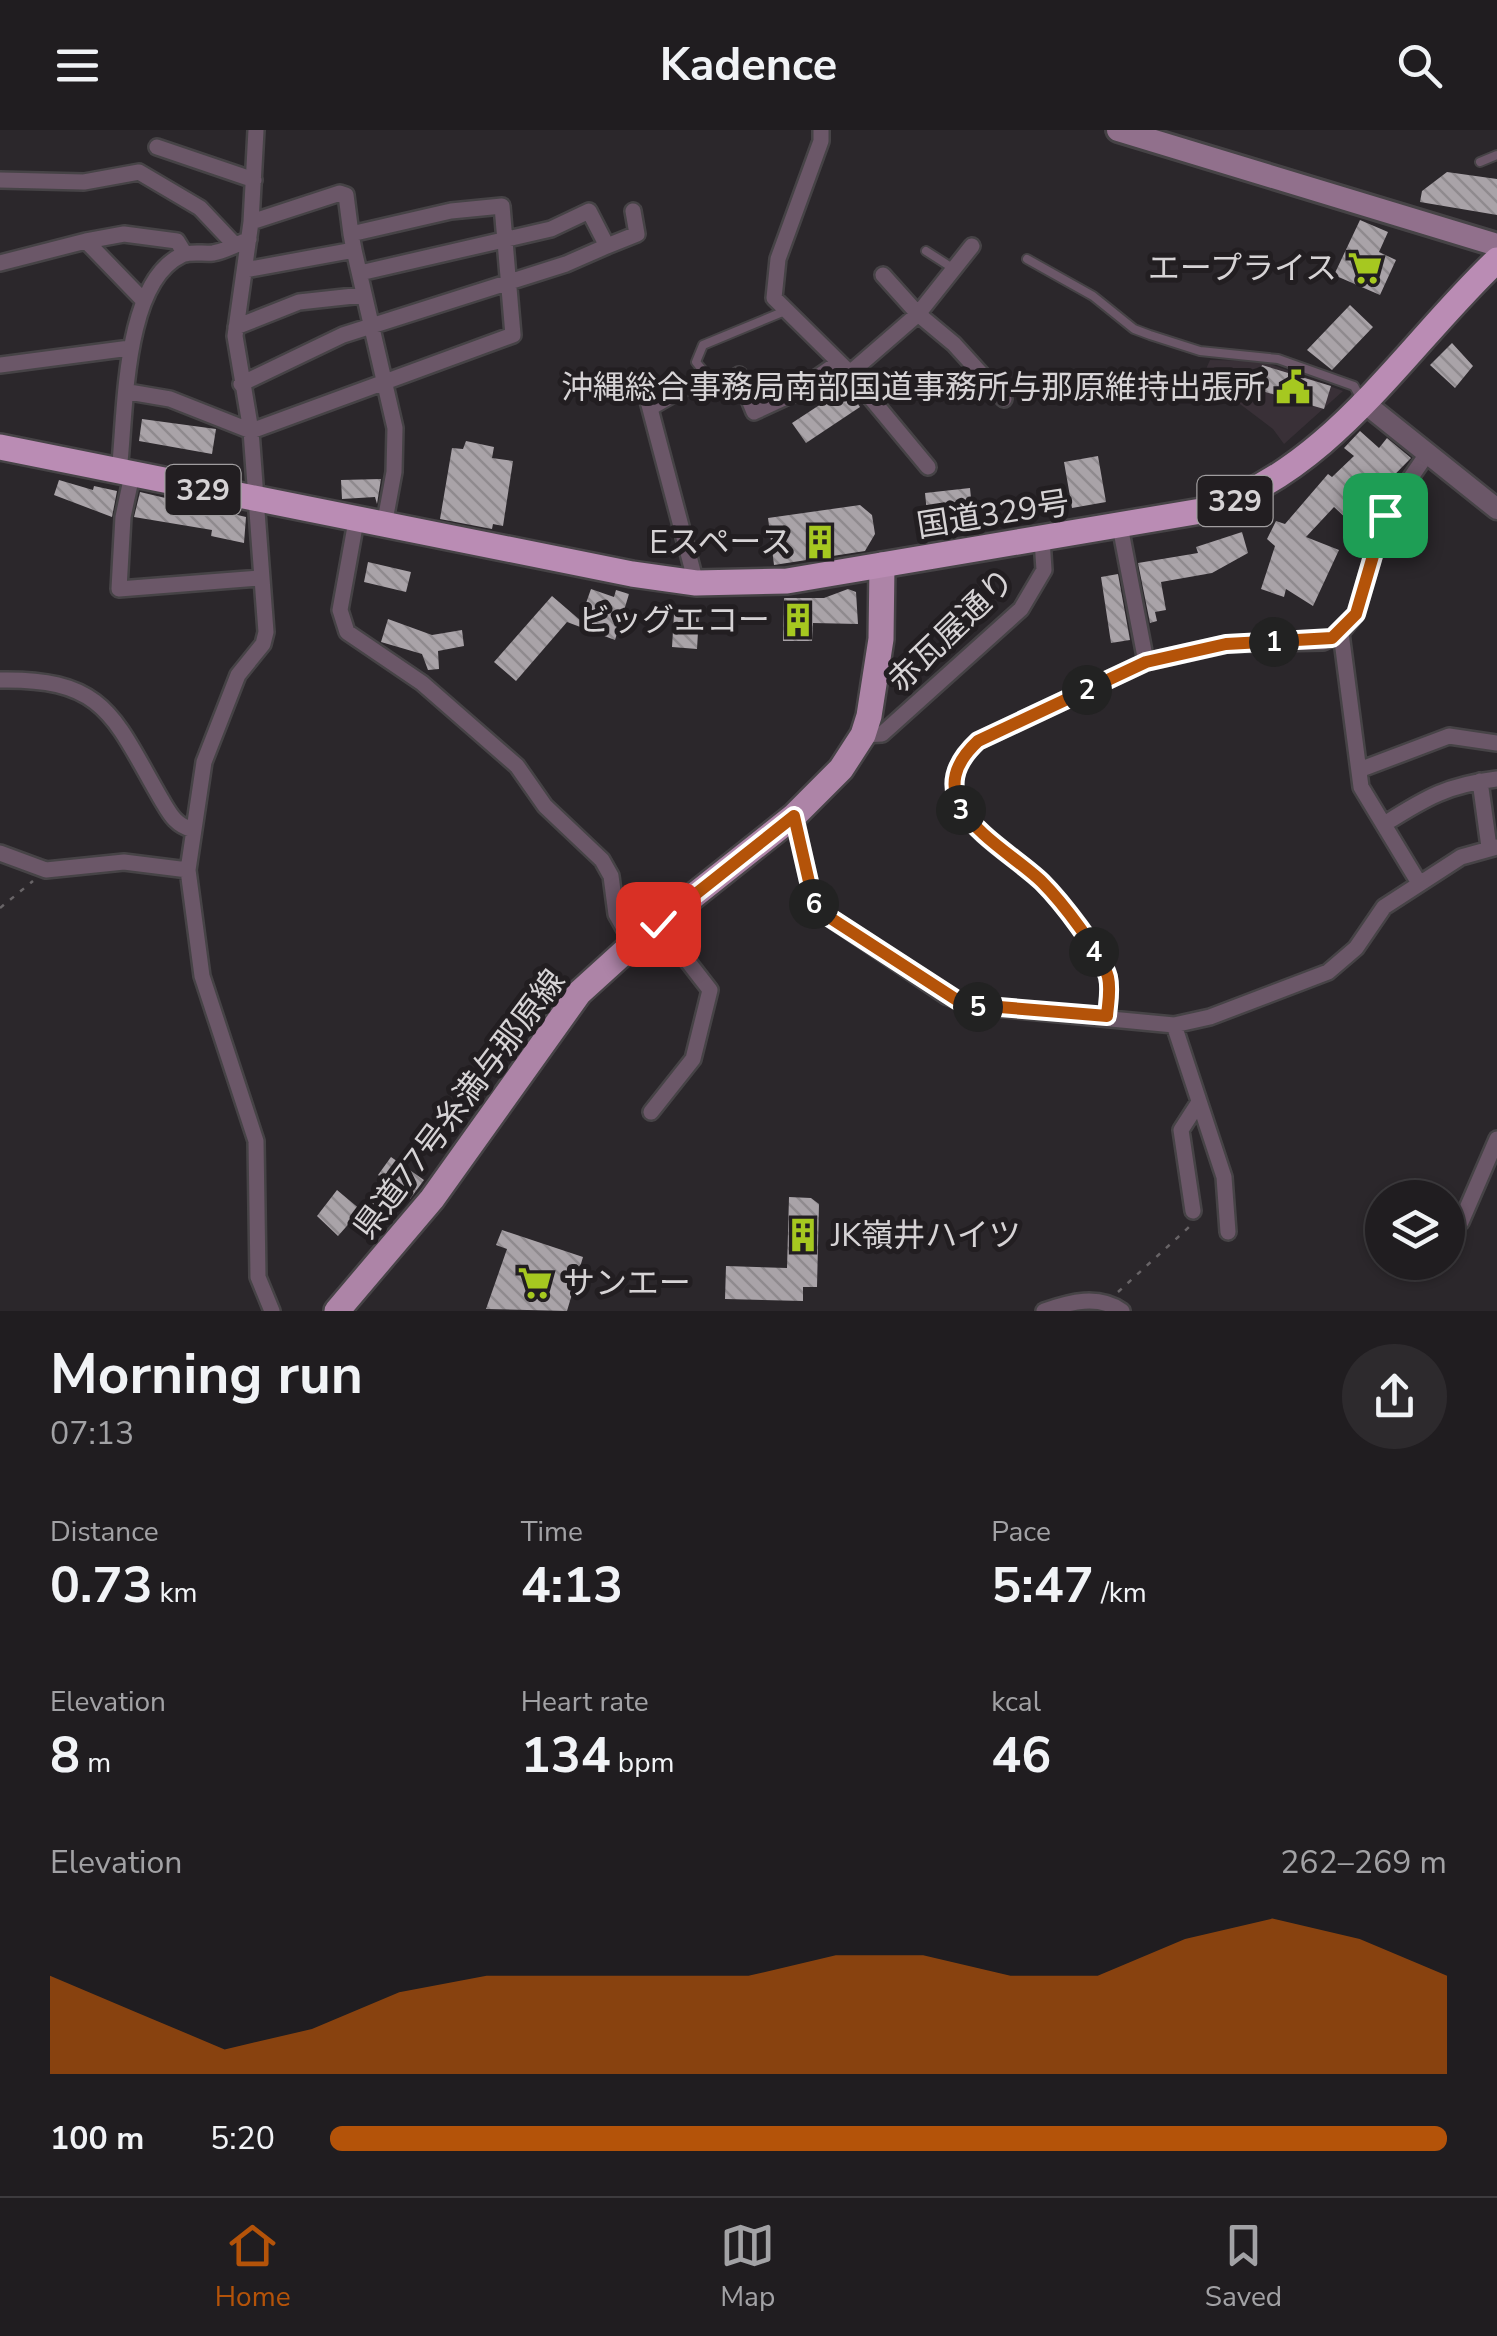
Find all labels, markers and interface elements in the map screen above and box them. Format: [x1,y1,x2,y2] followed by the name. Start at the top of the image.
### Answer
[660,35,837,96] text: Kadence
[50,38,105,93] icon: menu
[1392,38,1447,93] icon: search
[1148,247,1337,290] place label: エープライス
[1346,249,1384,287] supermarket icon: エープライス
[561,366,1265,409] place label: 沖縄総合事務局南部国道事務所与那原維持出張所
[1274,368,1312,406] public building icon: 沖縄総合事務局南部国道事務所与那原維持出張所
[166,465,240,515] road number: 329
[1343,473,1428,558] pin
[1198,476,1272,526] road number: 329
[914,481,1072,548] street label: 国道329号
[1358,488,1413,543] icon: arrive
[649,521,792,564] place label: Eスペース
[801,523,839,561] building icon: Eスペース
[879,559,1024,701] street label: 赤瓦屋通り
[578,599,770,642] place label: ビッグエコー
[779,601,817,639] building icon: ビッグエコー
[1249,617,1299,667] pin: 1
[1266,623,1282,661] text: 1
[1062,665,1112,715] pin: 2
[1079,671,1095,709] text: 2
[936,785,986,835] pin: 3
[953,791,969,829] text: 3
[789,879,839,929] pin: 6
[616,882,701,967] pin
[806,885,822,923] text: 6
[631,897,686,952] icon: check
[1069,927,1119,977] pin: 4
[1086,933,1102,971] text: 4
[344,961,575,1248] street label: 県道77号糸満与那原線
[953,982,1003,1032] pin: 5
[970,988,986,1026] text: 5
[1365,1180,1465,1280] map controls
[1365,1180,1465,1280] button: layers
[830,1214,1021,1257] place label: JK嶺井ハイツ
[784,1216,822,1254] building icon: JK嶺井ハイツ
[563,1262,691,1305] place label: サンエー
[516,1264,554,1302] supermarket icon: サンエー
[50,1337,363,1412] text: Morning run
[1342,1344,1447,1449] button: share
[50,1412,134,1455] text: 07:13
[50,1513,159,1551] text: Distance
[521,1513,583,1551] text: Time
[991,1513,1051,1551] text: Pace
[50,1551,152,1620] text: 0.73
[521,1551,623,1620] text: 4:13
[991,1551,1094,1620] text: 5:47
[152,1574,198,1612] text: km
[1094,1574,1147,1612] text: /km
[50,1683,166,1721] text: Elevation
[521,1683,649,1721] text: Heart rate
[991,1683,1041,1721] text: kcal
[50,1721,80,1790] text: 8
[521,1721,611,1790] text: 134
[991,1721,1051,1790] text: 46
[80,1744,111,1782] text: m
[611,1744,674,1782] text: bpm
[50,1841,183,1884] text: Elevation
[1280,1841,1447,1884] text: 262–269 m
[50,2117,144,2160] text: 100 m
[210,2117,275,2160] text: 5:20
[215,2218,291,2316] tab: Home
[720,2218,775,2316] tab: Map
[1205,2218,1282,2316] tab: Saved

